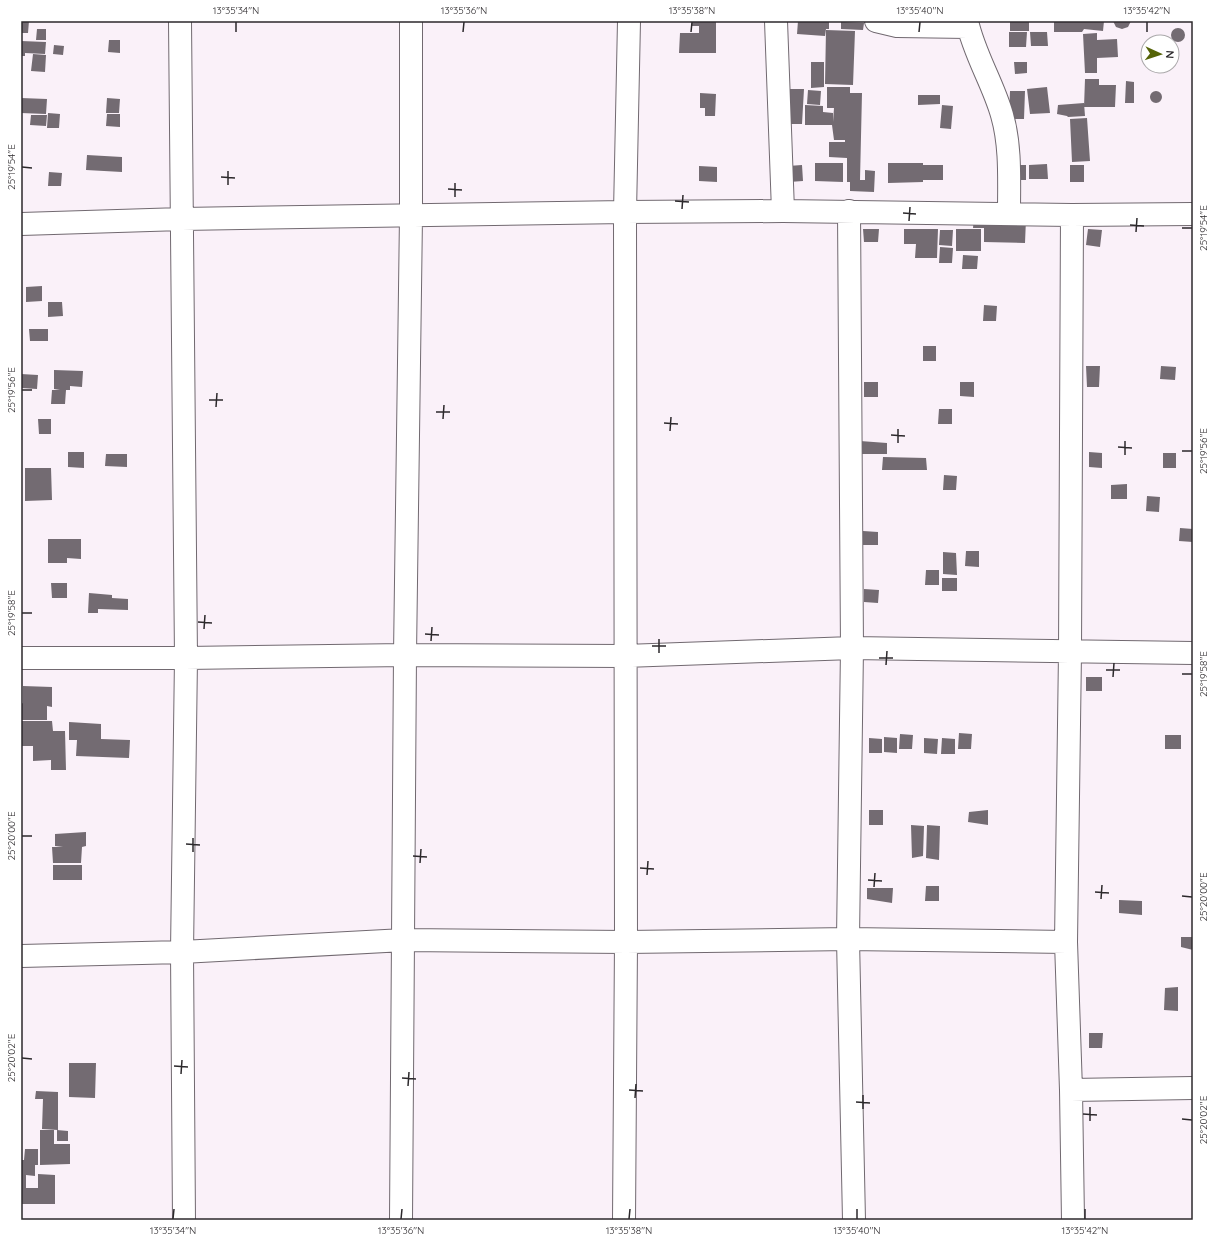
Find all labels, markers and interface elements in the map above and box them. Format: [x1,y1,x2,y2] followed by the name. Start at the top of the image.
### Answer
[213,4,259,17] text: 13°35'34"N
[441,4,487,17] text: 13°35'36"N
[669,4,715,17] text: 13°35'38"N
[896,4,944,17] text: 13°35'40"N
[1124,4,1170,17] text: 13°35'42"N
[1140,34,1180,74] north arrow
[1163,50,1177,59] text: N
[5,144,18,190] text: 25°19'54"E
[1197,205,1210,251] text: 25°19'54"E
[5,367,18,413] text: 25°19'56"E
[1197,428,1210,474] text: 25°19'56"E
[5,590,18,636] text: 25°19'58"E
[1197,651,1210,697] text: 25°19'58"E
[5,811,18,861] text: 25°20'00"E
[1197,872,1210,922] text: 25°20'00"E
[5,1033,18,1082] text: 25°20'02"E
[1197,1095,1210,1144] text: 25°20'02"E
[150,1224,196,1237] text: 13°35'34"N
[378,1224,424,1237] text: 13°35'36"N
[606,1224,652,1237] text: 13°35'38"N
[833,1224,881,1237] text: 13°35'40"N
[1062,1224,1108,1237] text: 13°35'42"N

